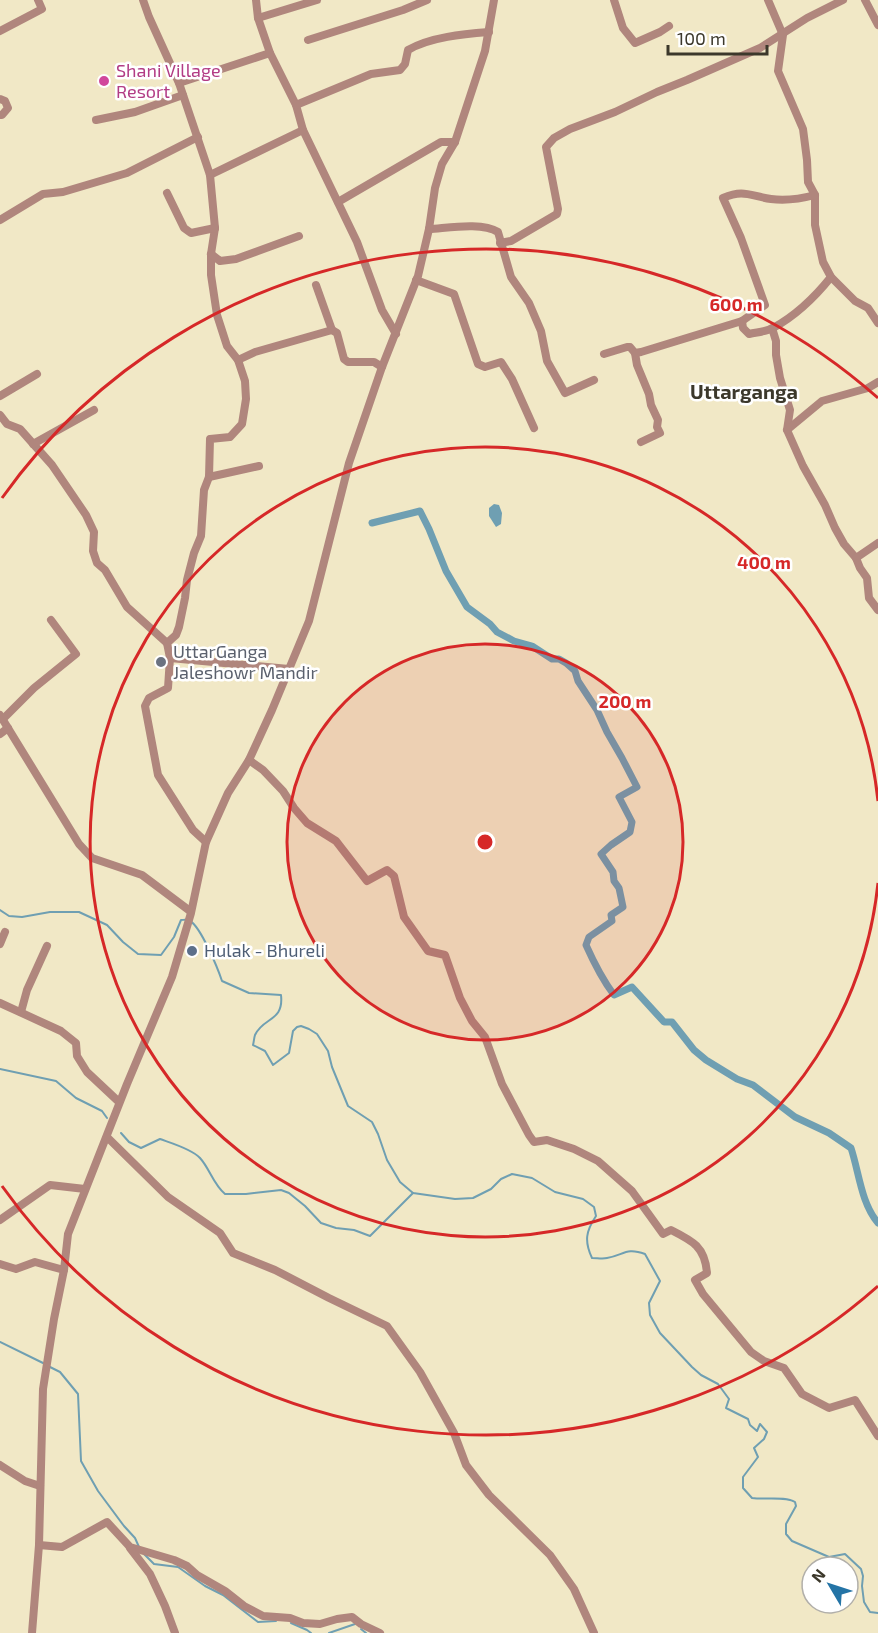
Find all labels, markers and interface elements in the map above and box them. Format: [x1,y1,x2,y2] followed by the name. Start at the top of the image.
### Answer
[668,18,767,56] scale bar
[677,27,726,49] text: 100 m
[116,59,221,102] place label: Shani Village Resort
[97,74,111,88] marker: Shani Village Resort
[709,293,763,315] text: 600 m
[690,379,798,403] district label: Uttarganga
[737,551,791,573] text: 400 m
[173,640,318,683] place label: UttarGanga Jaleshowr Mandir
[154,655,168,669] marker: UttarGanga Jaleshowr Mandir
[599,690,651,712] text: 200 m
[475,832,495,852] centre of rings
[204,939,325,961] place label: Hulak - Bhureli
[185,944,199,958] marker: Hulak - Bhureli
[800,1555,860,1615] north arrow
[807,1565,829,1586] text: N

